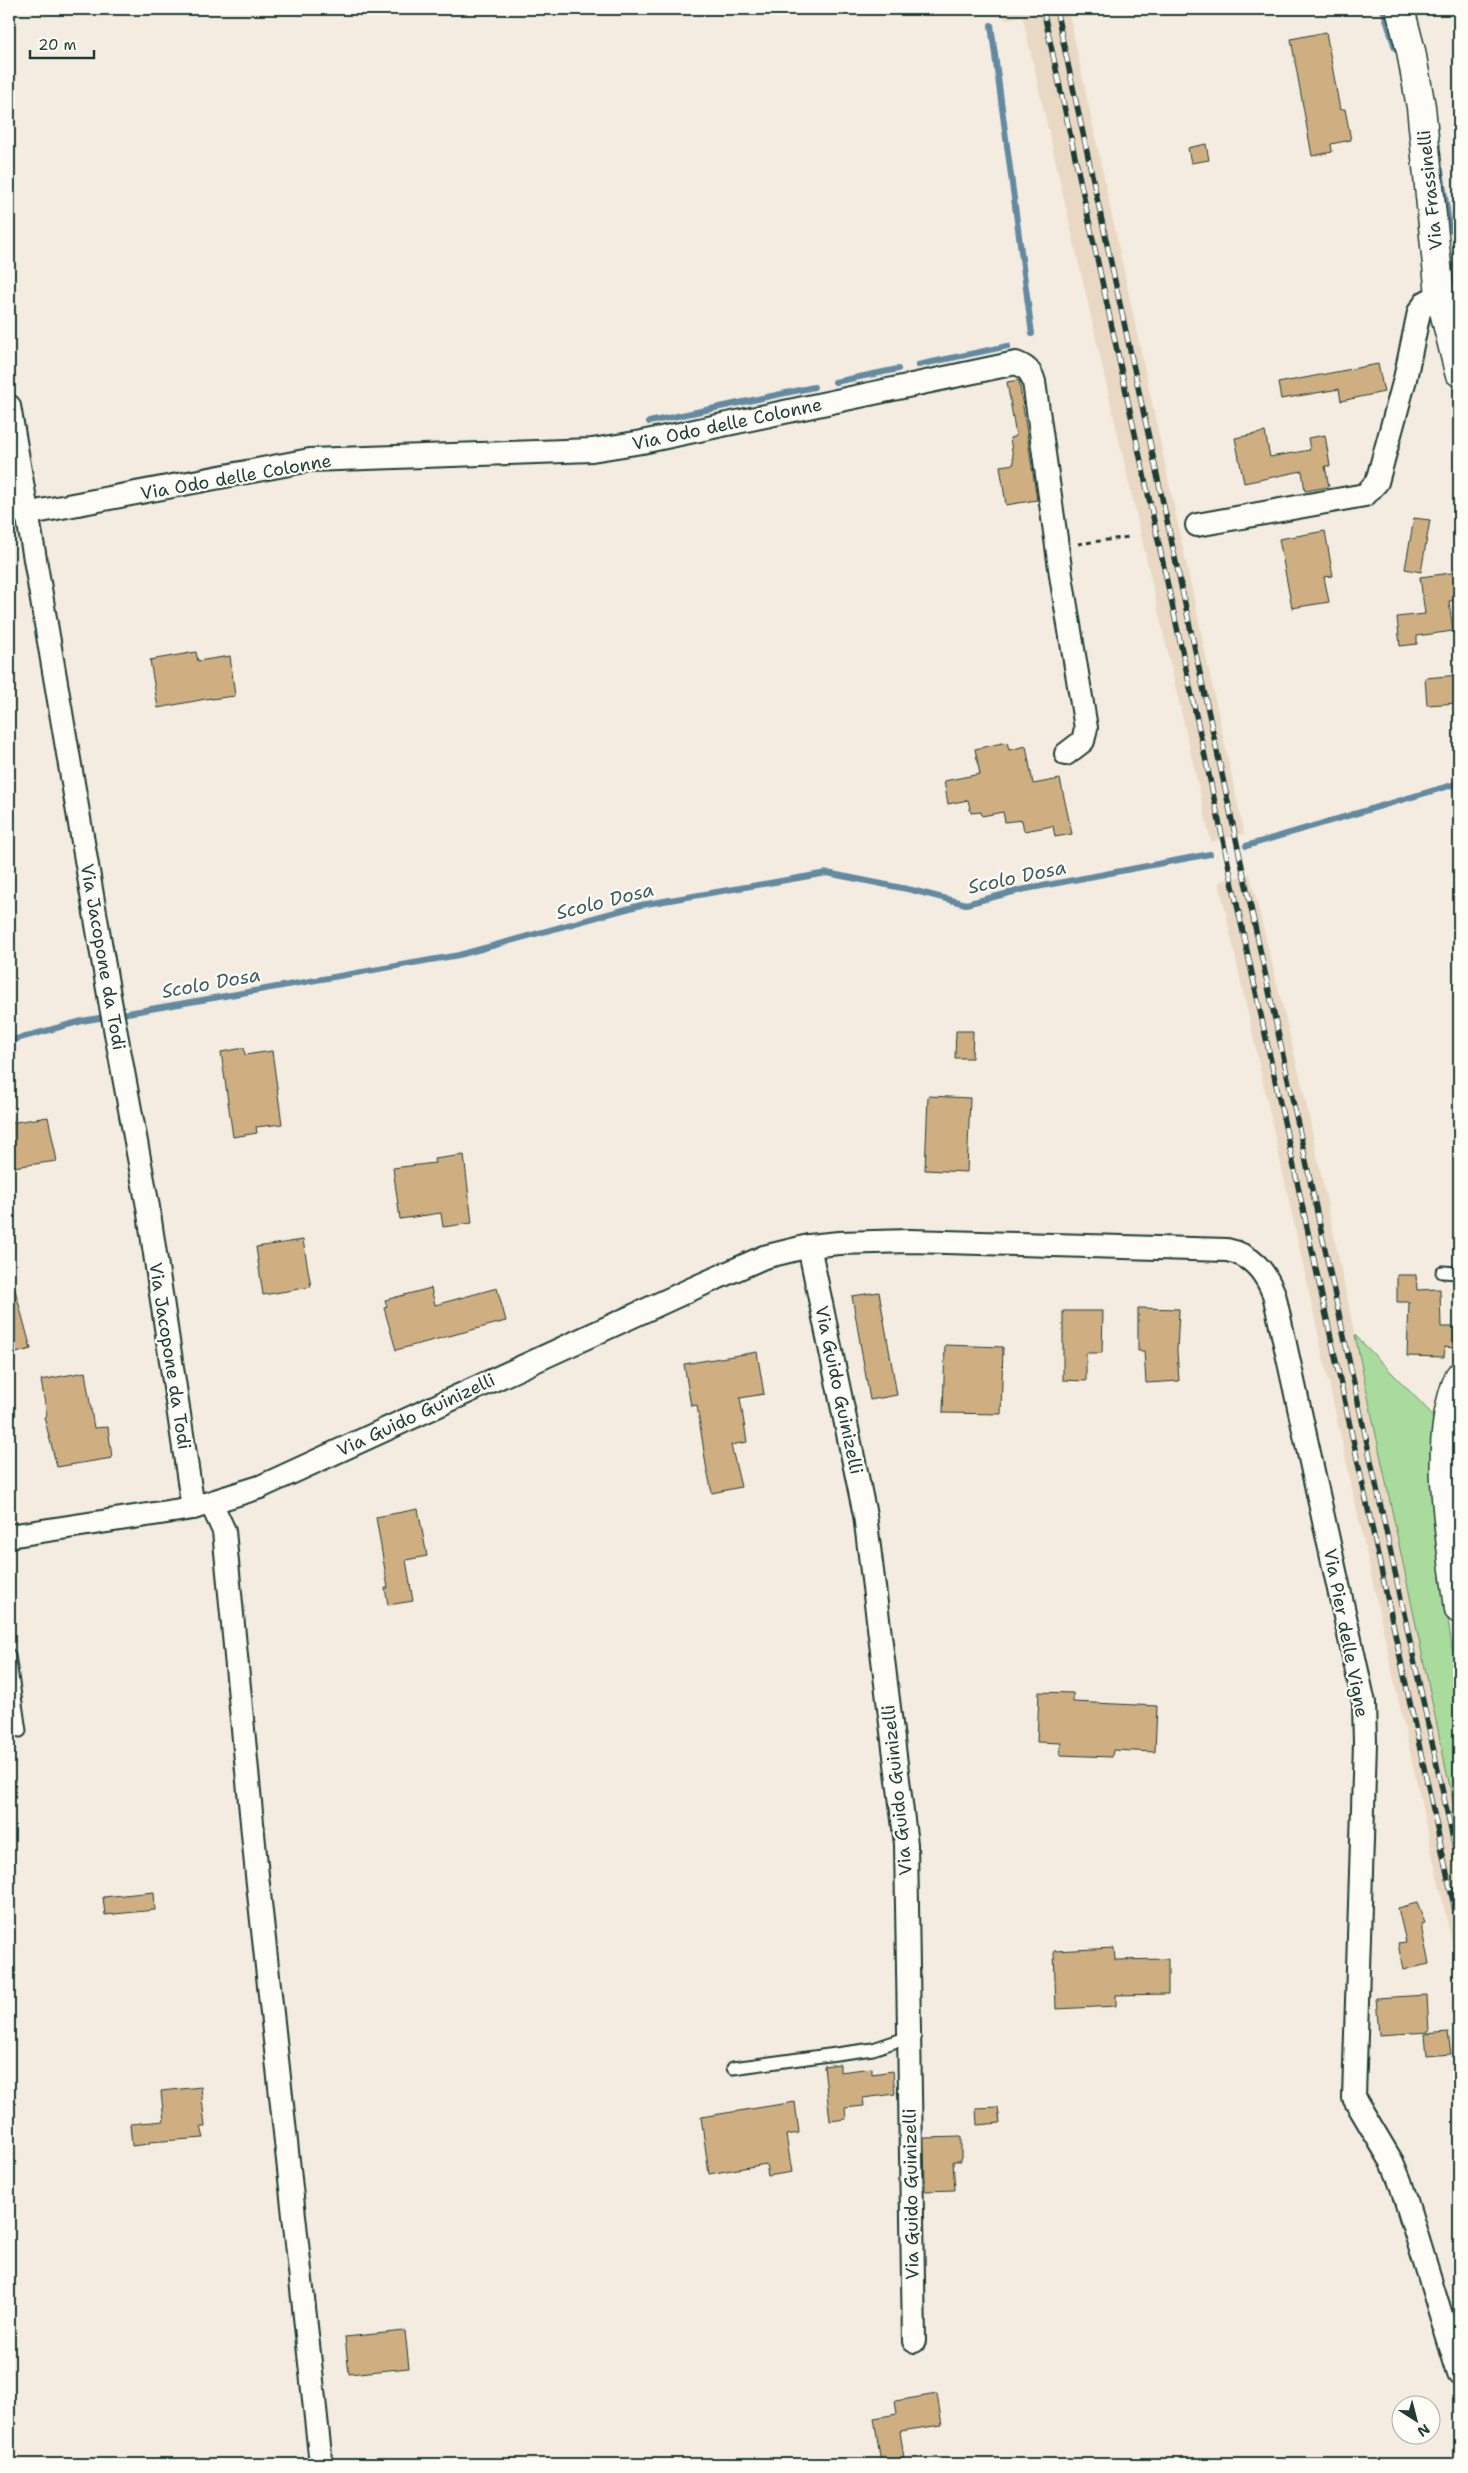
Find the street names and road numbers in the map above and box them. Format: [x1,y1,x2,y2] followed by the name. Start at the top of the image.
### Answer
[1412,129,1448,251] street label: Via Frassinelli
[630,392,824,456] street label: Via Odo delle Colonne
[139,448,333,506] street label: Via Odo delle Colonne
[75,862,131,1052] street label: Via Jacopone da Todi
[143,1261,197,1451] street label: Via Jacopone da Todi
[809,1304,869,1476] street label: Via Guido Guinizelli
[333,1368,499,1462] street label: Via Guido Guinizelli
[1318,1547,1374,1719] street label: Via Pier delle Vigne
[876,1703,918,1877] street label: Via Guido Guinizelli
[898,2108,924,2280] street label: Via Guido Guinizelli

